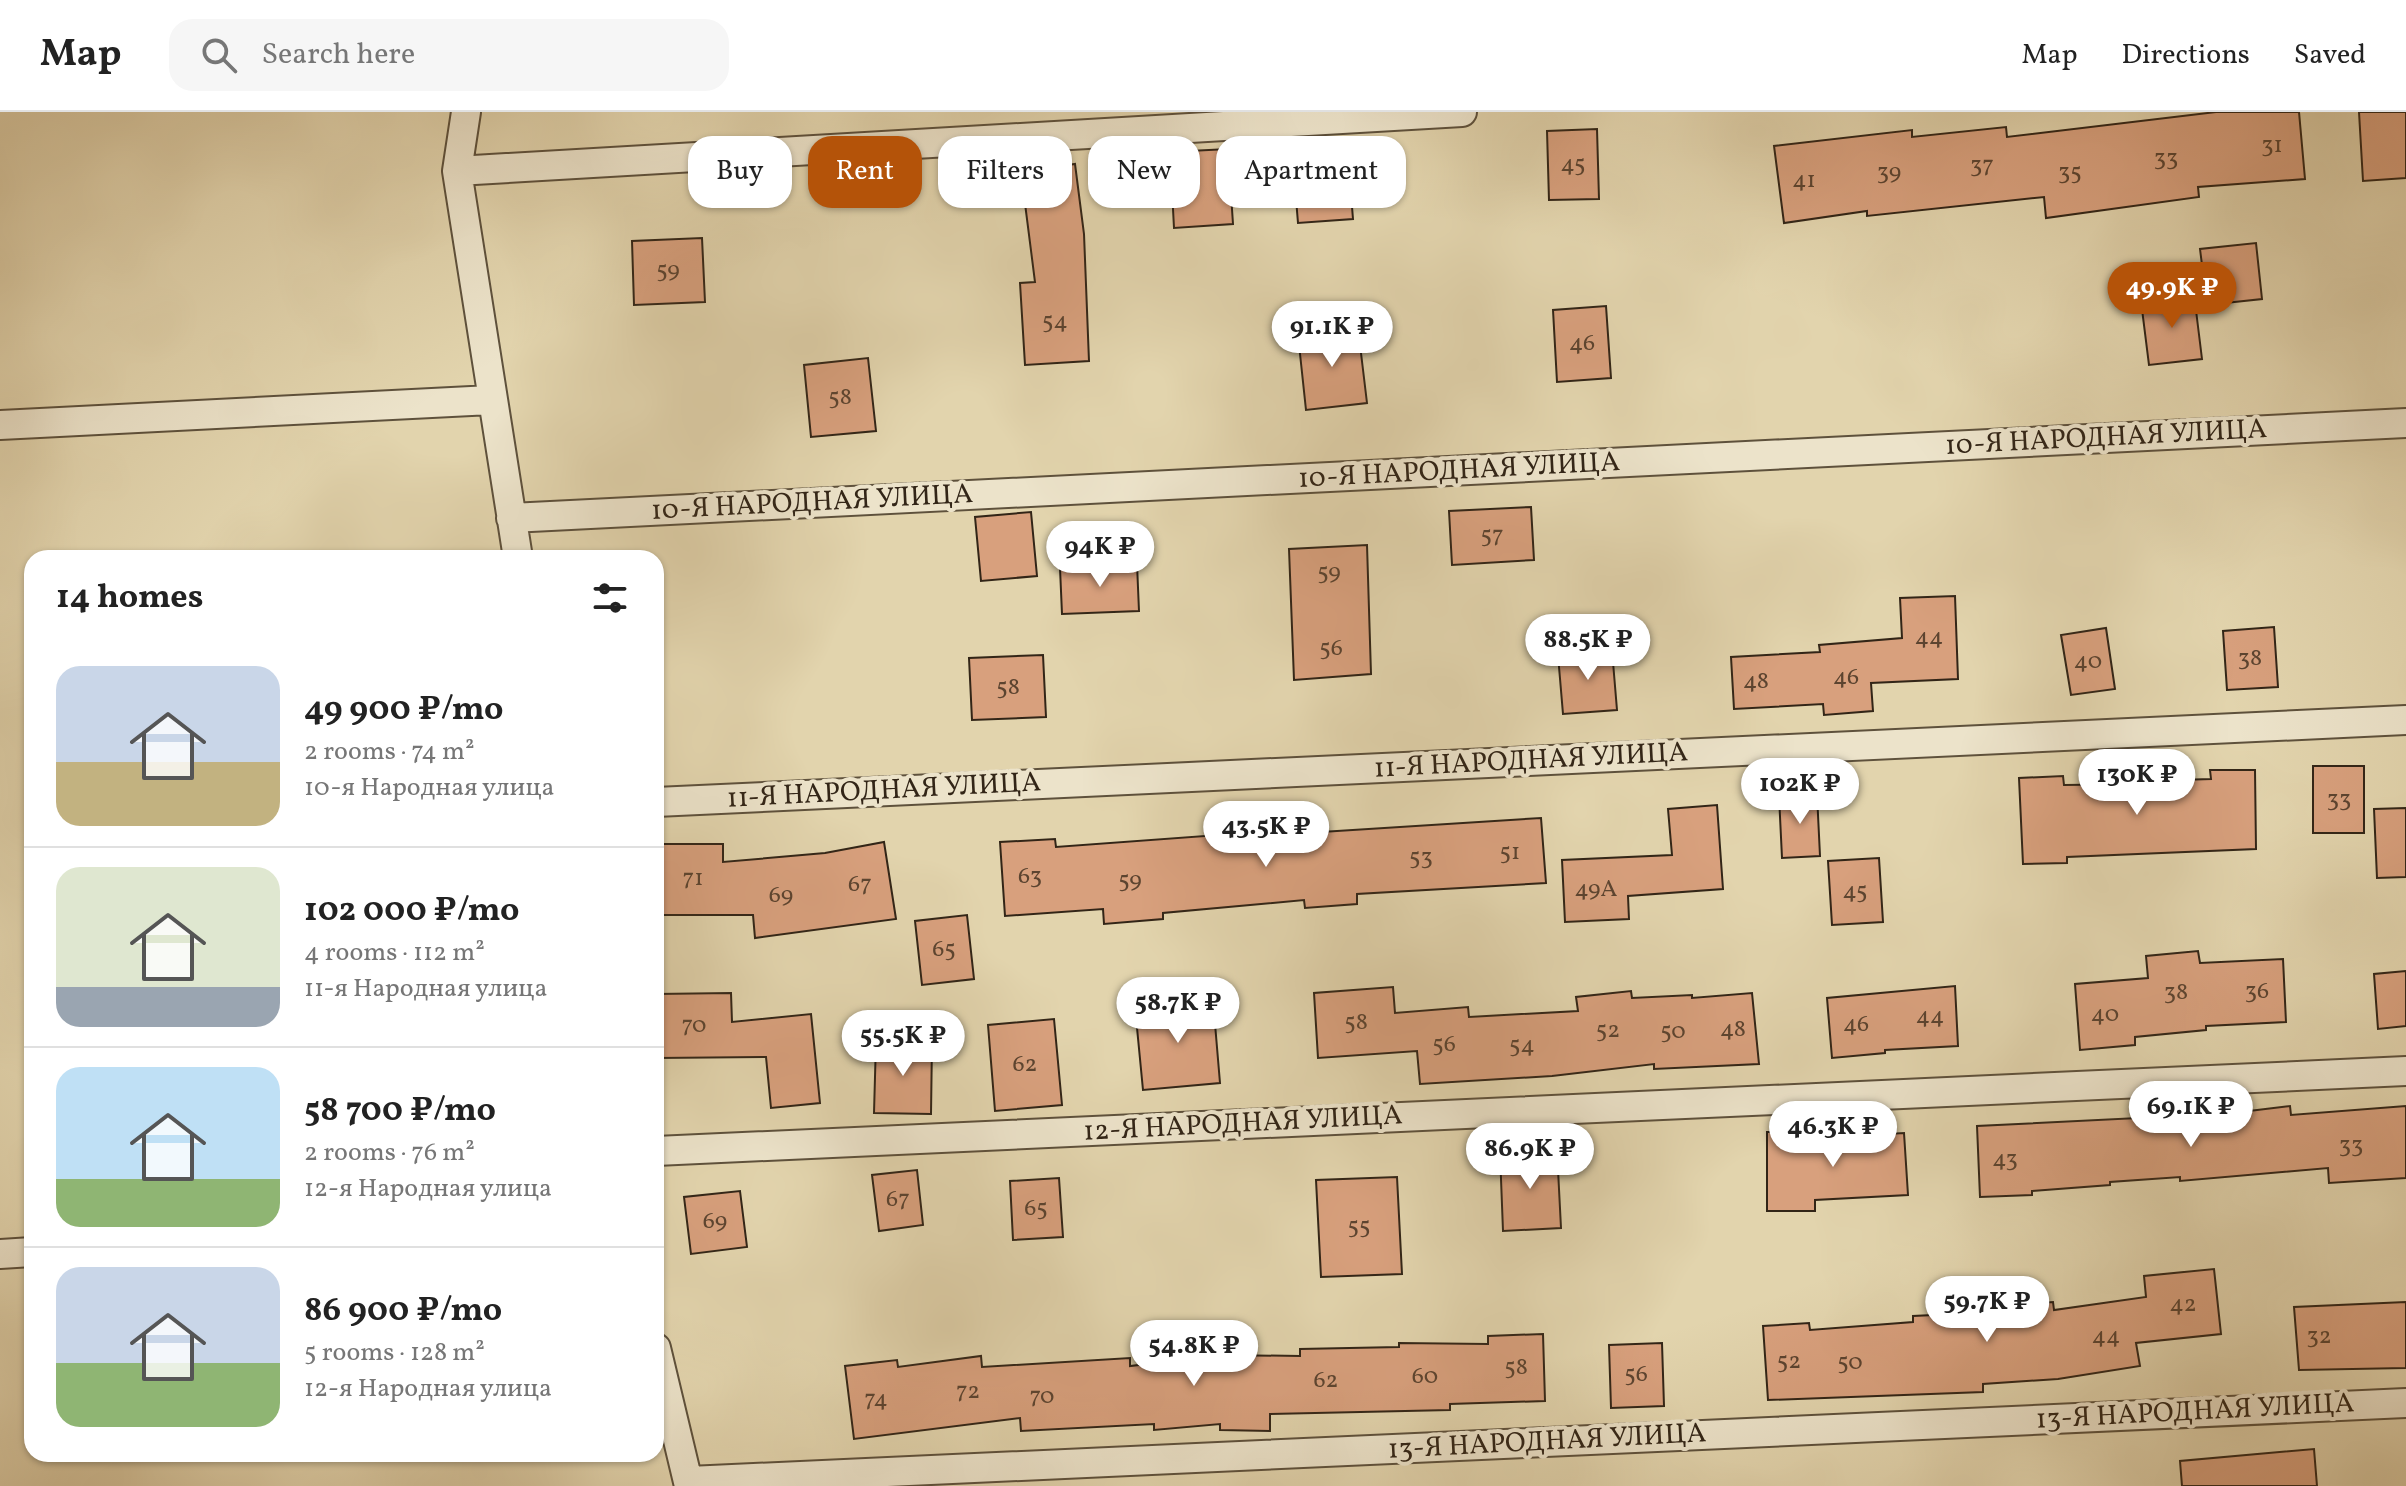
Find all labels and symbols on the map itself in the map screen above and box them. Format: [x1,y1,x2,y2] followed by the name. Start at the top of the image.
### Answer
[2261,129,2283,163] house number: 31
[2154,142,2178,176] house number: 33
[1560,148,1586,182] house number: 45
[1970,149,1994,183] house number: 37
[1877,156,1901,190] house number: 39
[2058,156,2082,190] house number: 35
[1792,164,1816,198] house number: 41
[656,254,680,288] house number: 59
[2098,262,2246,330] pin: 49.9K ₽
[1258,301,1406,369] pin: 91.1K ₽
[1042,305,1068,339] house number: 54
[1569,327,1595,361] house number: 46
[828,381,852,415] house number: 58
[1944,410,2268,466] street label: 10-Я НАРОДНАЯ УЛИЦА
[1297,443,1621,499] street label: 10-Я НАРОДНАЯ УЛИЦА
[650,475,974,531] street label: 10-Я НАРОДНАЯ УЛИЦА
[1480,519,1504,553] house number: 57
[1044,521,1156,589] pin: 94K ₽
[1317,556,1341,590] house number: 59
[1514,614,1662,682] pin: 88.5K ₽
[1915,621,1943,655] house number: 44
[1319,632,1343,666] house number: 56
[2238,642,2262,676] house number: 38
[2074,645,2102,679] house number: 40
[1833,661,1859,695] house number: 46
[1743,665,1769,699] house number: 48
[996,671,1020,705] house number: 58
[1373,733,1689,789] street label: 11-Я НАРОДНАЯ УЛИЦА
[2072,749,2202,817] pin: 130K ₽
[1735,758,1865,826] pin: 102K ₽
[726,763,1042,819] street label: 11-Я НАРОДНАЯ УЛИЦА
[2327,783,2351,817] house number: 33
[1192,801,1340,869] pin: 43.5K ₽
[1500,836,1520,870] house number: 51
[1409,841,1433,875] house number: 53
[1018,860,1042,894] house number: 63
[683,862,703,896] house number: 71
[1118,864,1142,898] house number: 59
[848,868,872,902] house number: 67
[1575,873,1618,907] house number: 49А
[1842,875,1868,909] house number: 45
[769,879,793,913] house number: 69
[932,933,956,967] house number: 65
[2245,975,2269,1009] house number: 36
[2164,976,2188,1010] house number: 38
[1104,977,1252,1045] pin: 58.7K ₽
[2091,998,2119,1032] house number: 40
[1916,1000,1944,1034] house number: 44
[1344,1006,1368,1040] house number: 58
[1843,1008,1869,1042] house number: 46
[681,1009,707,1043] house number: 70
[829,1010,977,1078] pin: 55.5K ₽
[1720,1013,1746,1047] house number: 48
[1596,1014,1620,1048] house number: 52
[1660,1015,1686,1049] house number: 50
[1432,1028,1456,1062] house number: 56
[1509,1029,1535,1063] house number: 54
[1012,1048,1038,1082] house number: 62
[2117,1081,2265,1149] pin: 69.1K ₽
[1082,1096,1404,1152] street label: 12-Я НАРОДНАЯ УЛИЦА
[1759,1101,1907,1169] pin: 46.3K ₽
[1456,1123,1604,1191] pin: 86.9K ₽
[2339,1129,2363,1163] house number: 33
[1992,1143,2018,1177] house number: 43
[886,1183,910,1217] house number: 67
[1024,1192,1048,1226] house number: 65
[703,1205,727,1239] house number: 69
[1347,1210,1371,1244] house number: 55
[1913,1276,2061,1344] pin: 59.7K ₽
[2169,1288,2197,1322] house number: 42
[1120,1320,1268,1388] pin: 54.8K ₽
[2092,1320,2120,1354] house number: 44
[2306,1320,2332,1354] house number: 32
[1777,1345,1801,1379] house number: 52
[1837,1346,1863,1380] house number: 50
[1504,1351,1528,1385] house number: 58
[1624,1358,1648,1392] house number: 56
[1412,1360,1438,1394] house number: 60
[1313,1364,1339,1398] house number: 62
[956,1375,980,1409] house number: 72
[1029,1380,1055,1414] house number: 70
[864,1383,888,1417] house number: 74
[2035,1384,2356,1440] street label: 13-Я НАРОДНАЯ УЛИЦА
[1387,1414,1708,1470] street label: 13-Я НАРОДНАЯ УЛИЦА

